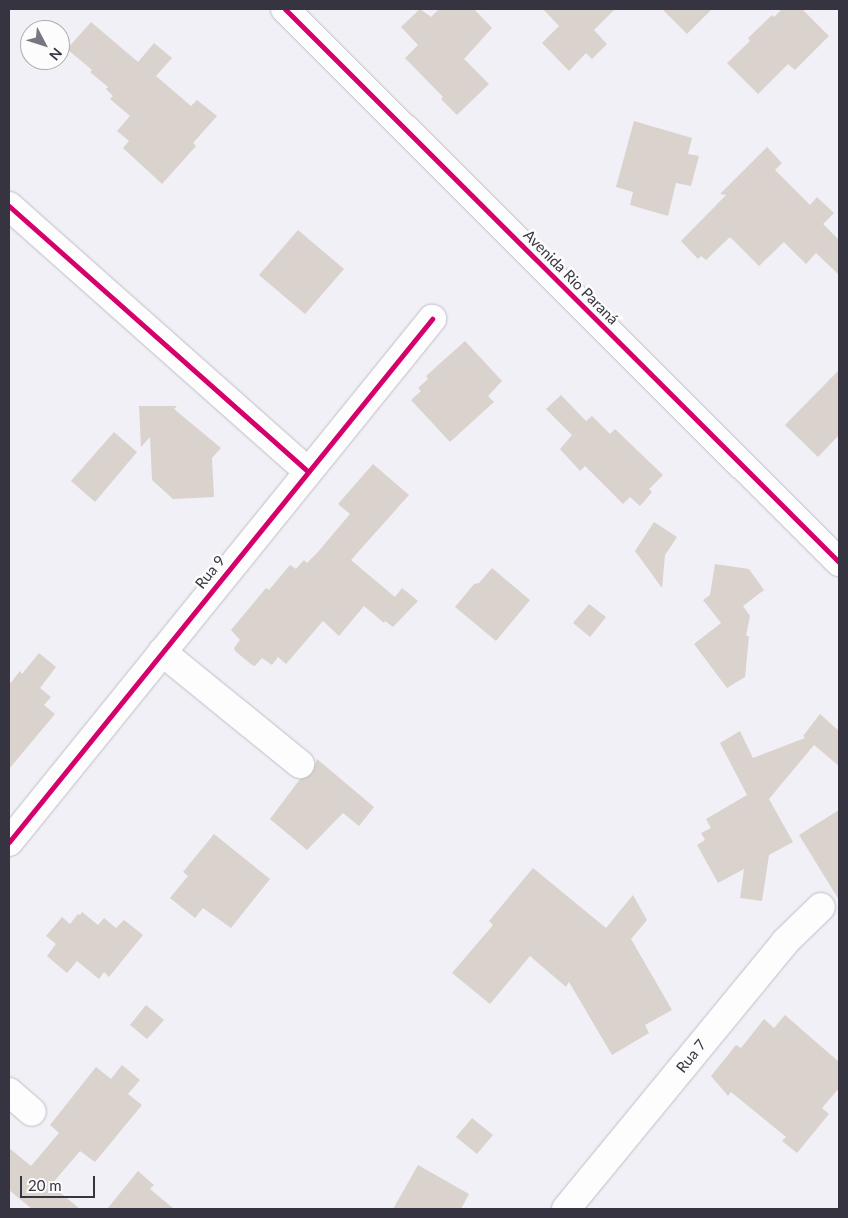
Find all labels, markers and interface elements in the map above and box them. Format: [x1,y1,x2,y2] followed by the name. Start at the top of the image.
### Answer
[20,20,70,70] north arrow
[46,45,66,64] text: N
[520,226,622,328] street label: Avenida Rio Paraná
[191,552,229,592] street label: Rua 9
[672,1036,710,1076] street label: Rua 7
[22,1166,98,1198] scale bar
[28,1176,62,1194] text: 20 m

